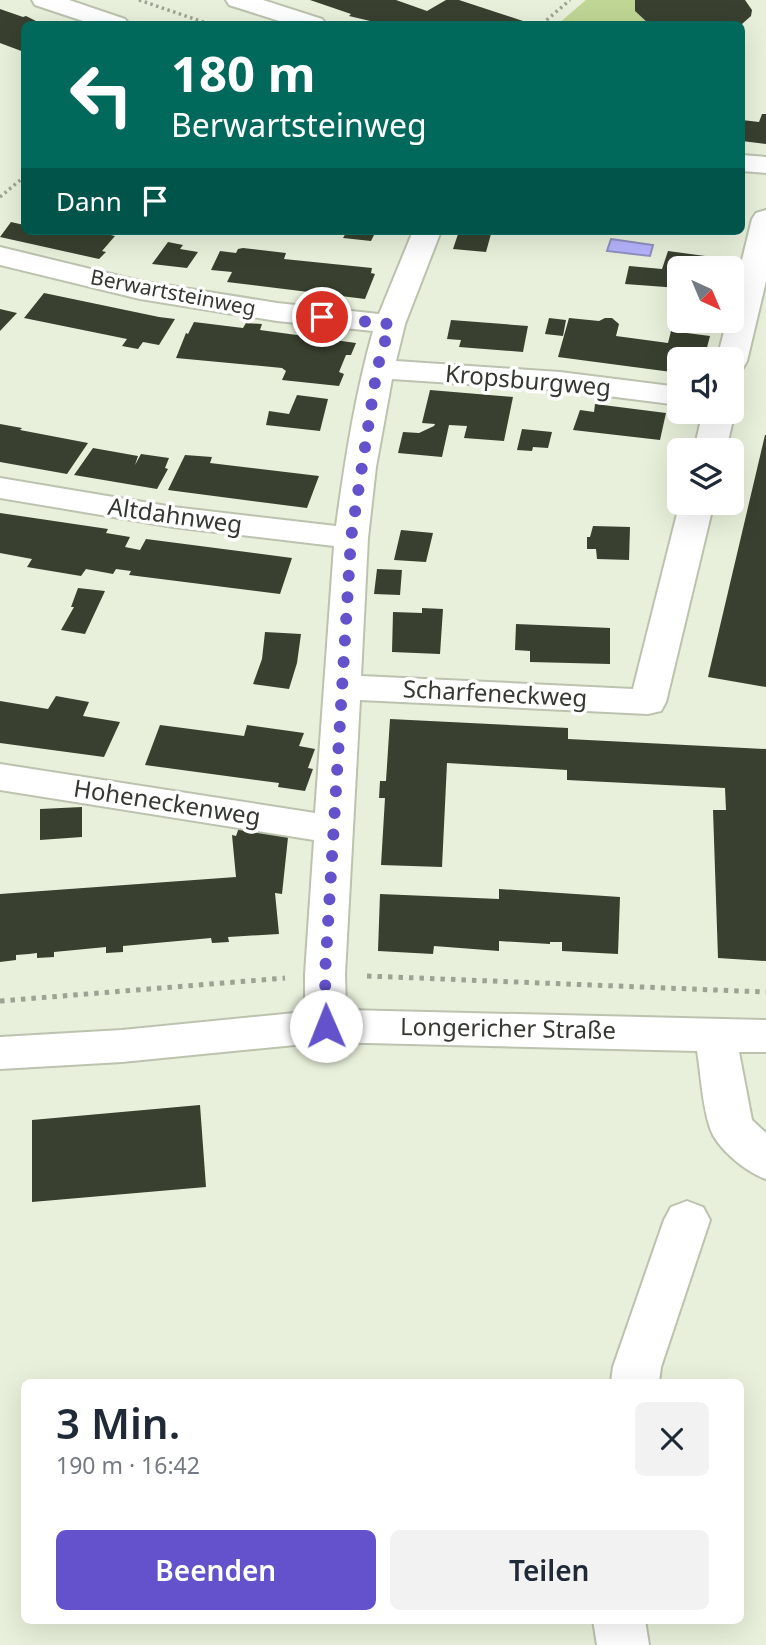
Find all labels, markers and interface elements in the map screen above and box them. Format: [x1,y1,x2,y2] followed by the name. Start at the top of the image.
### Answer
[171,40,316,106] text: 180 m
[56,49,147,140] icon: left
[171,103,427,146] text: Berwartsteinweg
[136,182,174,220] icon: arrive
[56,183,122,219] text: Dann
[667,256,744,332] north arrow
[667,256,744,515] map controls
[88,262,258,322] street label: Berwartsteinweg
[292,287,352,347] pin
[303,298,341,336] icon: arrive
[667,347,744,424] button: sound
[444,356,612,403] street label: Kropsburgweg
[667,438,744,515] button: layers
[106,489,244,540] street label: Altdahnweg
[402,671,588,714] street label: Scharfeneckweg
[71,770,263,833] street label: Hoheneckenweg
[289,989,363,1063] position arrow
[400,1009,616,1046] street label: Longericher Straße
[56,1394,180,1451] text: 3 Min.
[635,1402,709,1476] button: close
[56,1449,200,1481] text: 190 m · 16:42
[56,1530,376,1610] button: Beenden
[390,1530,709,1610] button: Teilen

